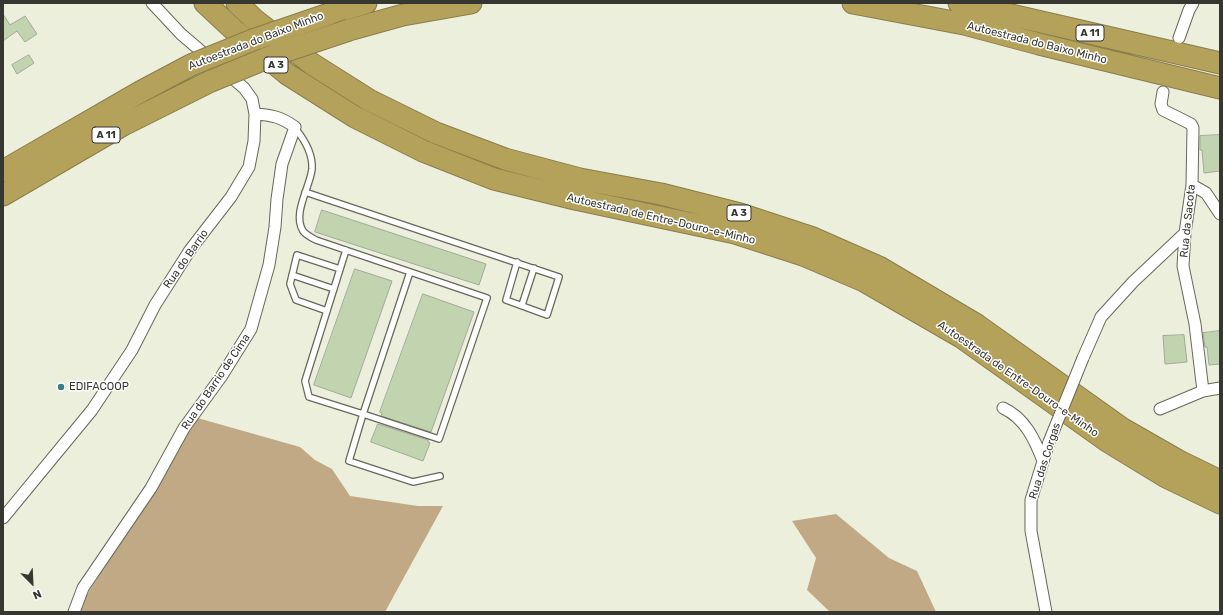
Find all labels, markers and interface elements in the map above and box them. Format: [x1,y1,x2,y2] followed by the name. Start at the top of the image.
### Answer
[187,9,325,73] street label: Autoestrada do Baixo Minho
[966,19,1108,67] street label: Autoestrada do Baixo Minho
[1076,25,1104,41] road number: A 11
[264,57,288,73] road number: A 3
[92,127,120,143] road number: A 11
[1178,184,1198,258] street label: Rua da Sacota
[565,191,757,247] street label: Autoestrada de Entre-Douro-e-Minho
[727,205,751,221] road number: A 3
[161,227,211,291] street label: Rua do Barrio
[935,318,1101,440] street label: Autoestrada de Entre-Douro-e-Minho
[179,332,253,432] street label: Rua do Barrio de Cima
[69,380,129,394] place label: EDIFACOOP
[56,382,66,392] marker: EDIFACOOP
[1026,421,1064,501] street label: Rua das Corgas
[12,563,52,603] north arrow
[31,587,43,602] text: N

